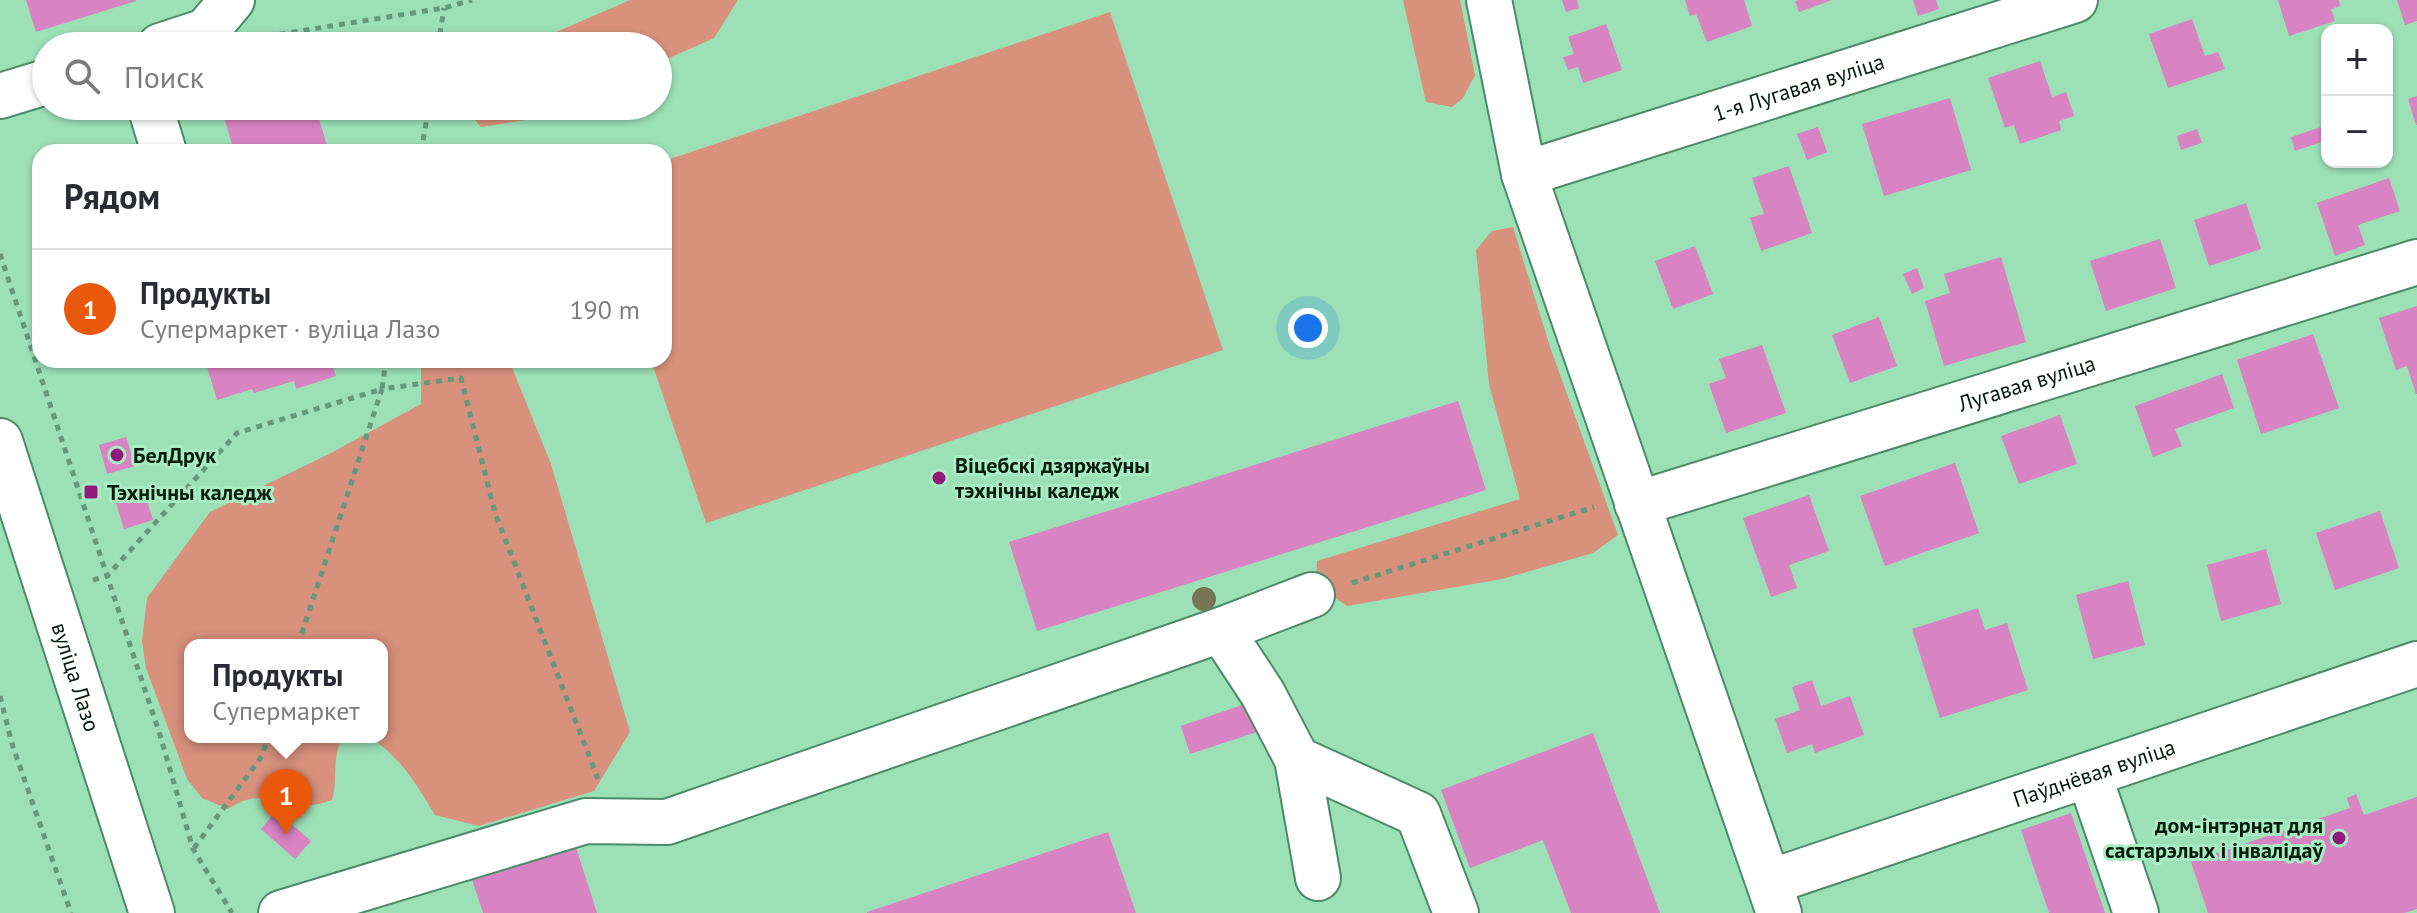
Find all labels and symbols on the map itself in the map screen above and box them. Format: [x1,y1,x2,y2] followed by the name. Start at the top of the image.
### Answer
[1709,47,1888,127] street label: 1-я Лугавая вуліца
[1288,308,1328,348] your location
[1954,349,2099,418] street label: Лугавая вуліца
[133,441,216,469] place label: БелДрук
[108,446,126,464] marker: БелДрук
[955,451,1150,504] place label: Віцебскі дзяржаўны тэхнічны каледж
[930,469,948,487] marker: Віцебскі дзяржаўны тэхнічны каледж
[107,478,272,506] place label: Тэхнічны каледж
[82,483,100,501] marker: Тэхнічны каледж
[45,619,107,735] street label: вуліца Лазо
[2009,732,2179,813] street label: Паўднёвая вуліца
[260,769,312,835] pin: 1
[2105,811,2323,864] place label: дом-інтэрнат для састарэлых і інвалідаў
[2330,829,2348,847] marker: дом-інтэрнат для састарэлых і інвалідаў

